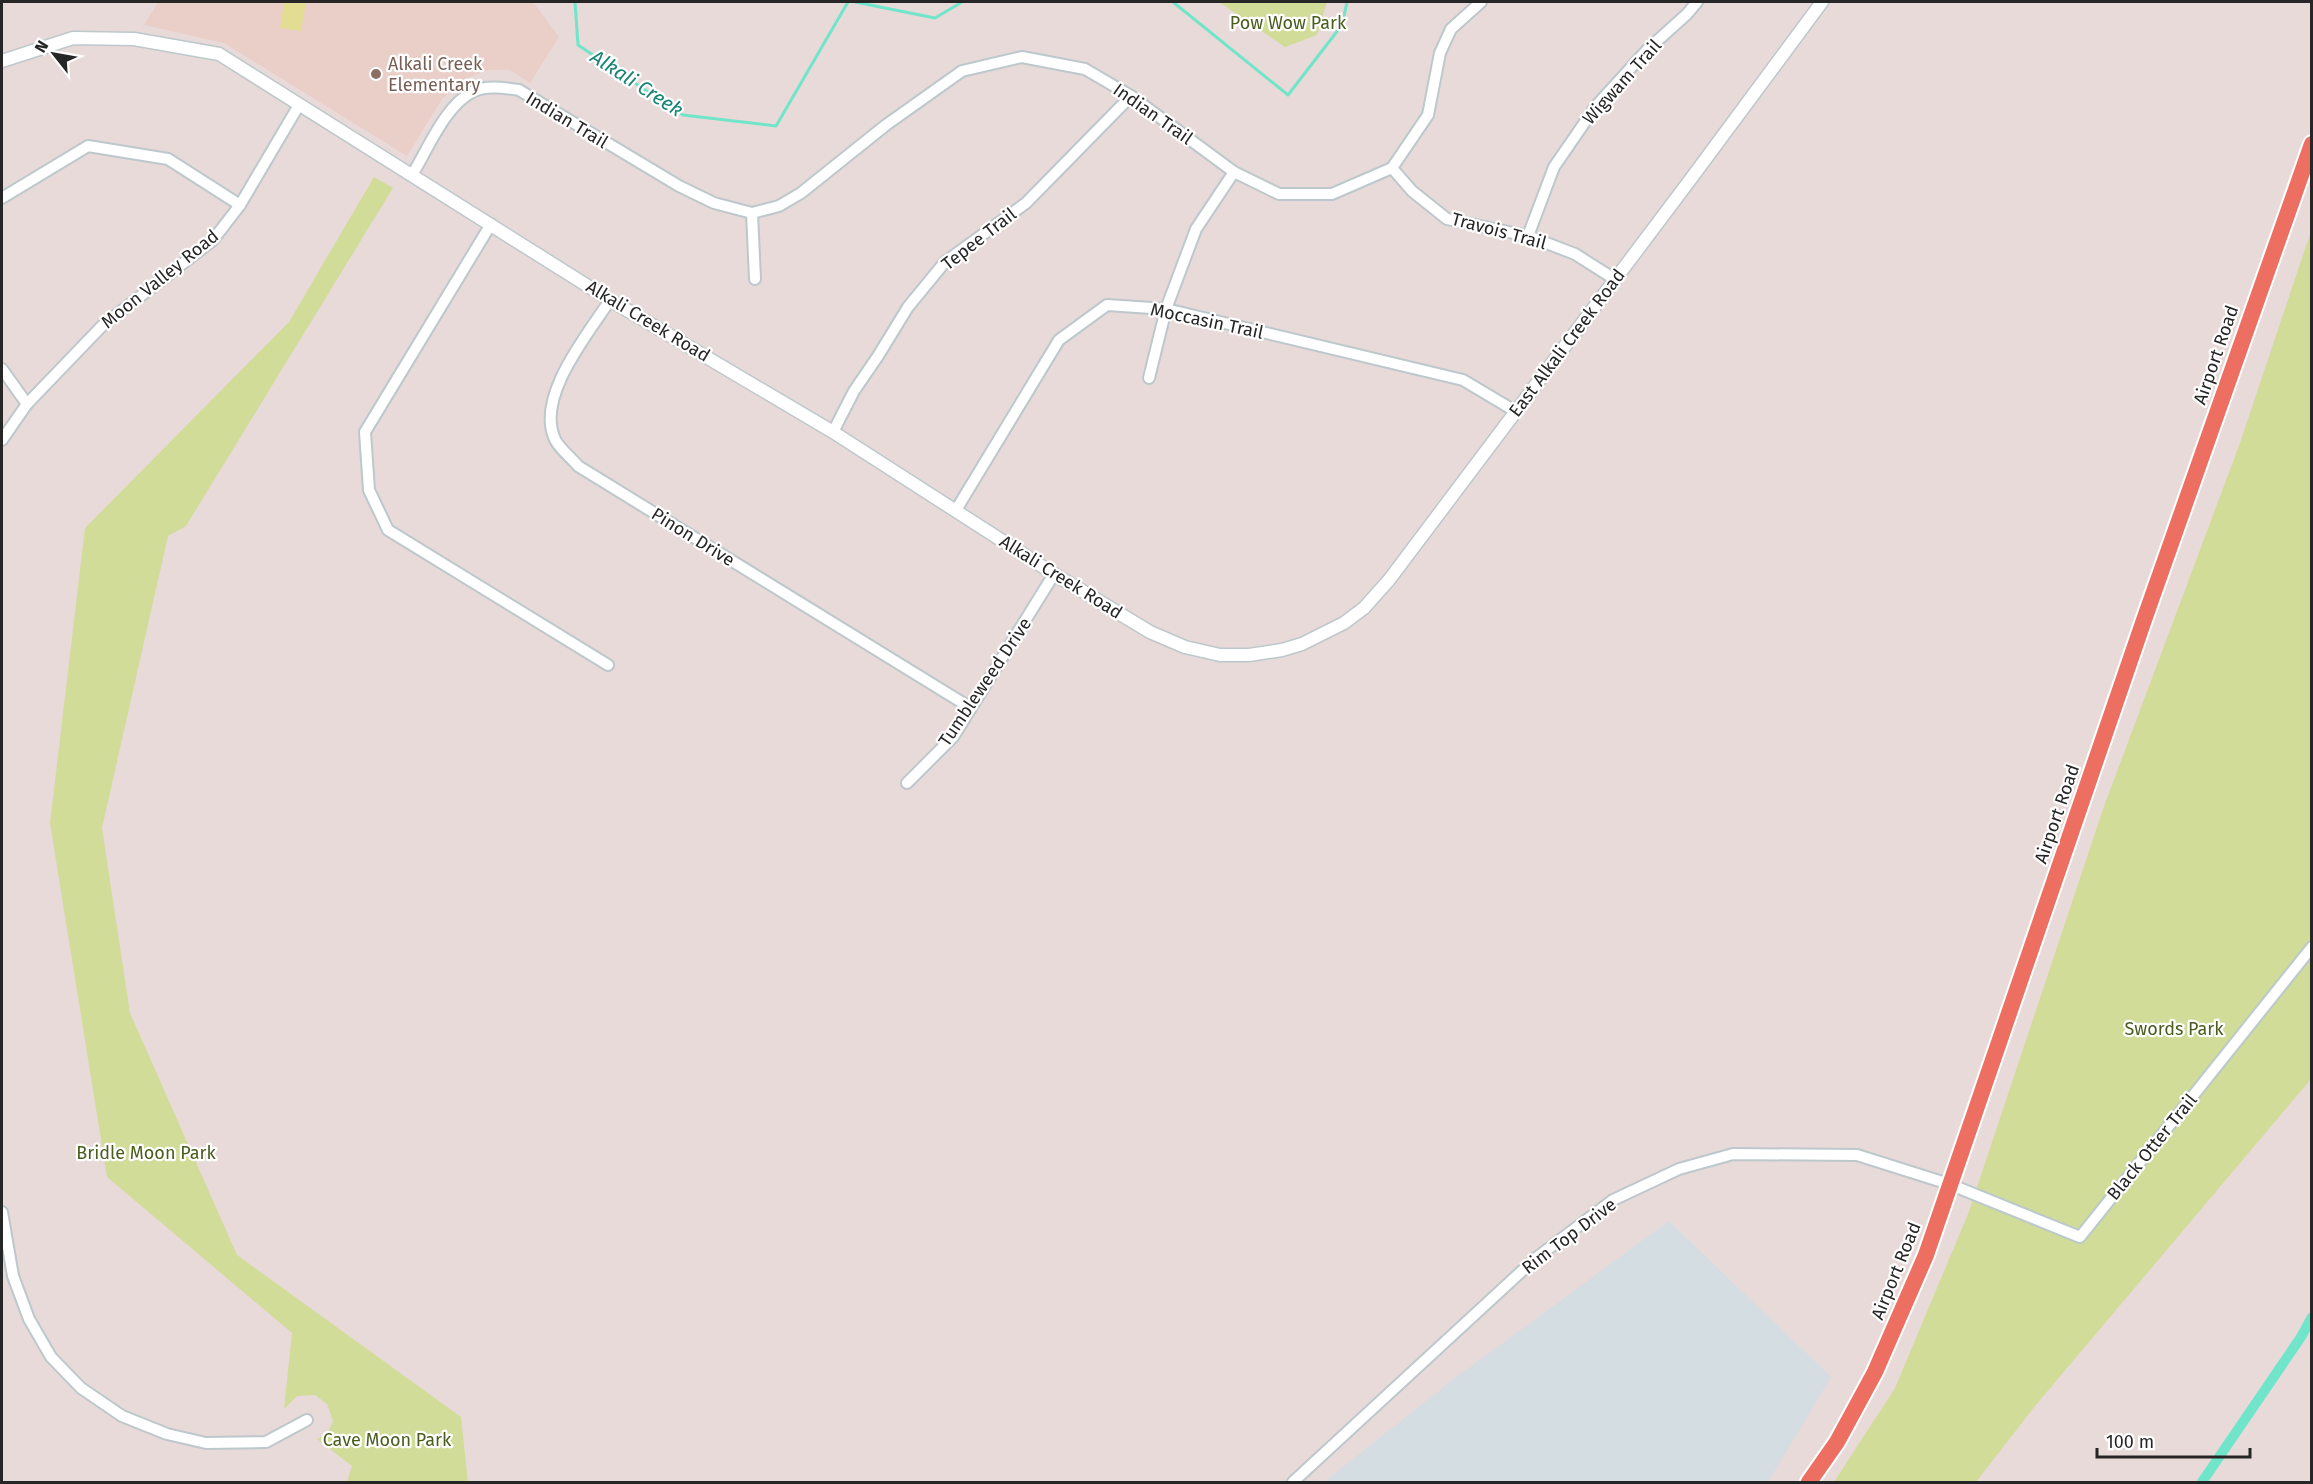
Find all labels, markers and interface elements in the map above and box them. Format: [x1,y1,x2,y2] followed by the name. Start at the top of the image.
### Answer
[1230,12,1347,34] park label: Pow Wow Park
[24,24,84,84] north arrow
[1578,35,1666,129] street label: Wigwam Trail
[31,37,52,56] text: N
[586,44,688,122] water label: Alkali Creek
[388,53,483,96] place label: Alkali Creek Elementary
[369,67,383,81] marker: Alkali Creek Elementary
[1109,79,1197,149] street label: Indian Trail
[522,87,612,153] street label: Indian Trail
[937,203,1021,275] street label: Tepee Trail
[1449,208,1549,254] street label: Travois Trail
[97,225,223,333] street label: Moon Valley Road
[1504,265,1630,421] street label: East Alkali Creek Road
[582,275,714,367] street label: Alkali Creek Road
[1149,298,1265,344] street label: Moccasin Trail
[2189,303,2243,407] street label: Airport Road
[647,503,739,571] street label: Pinon Drive
[996,530,1126,624] street label: Alkali Creek Road
[934,613,1036,751] street label: Tumbleweed Drive
[2030,762,2084,866] street label: Airport Road
[2125,1018,2224,1040] park label: Swords Park
[2102,1089,2202,1205] street label: Black Otter Trail
[76,1142,216,1164] park label: Bridle Moon Park
[1517,1193,1621,1279] street label: Rim Top Drive
[1866,1219,1926,1323] street label: Airport Road
[2097,1421,2250,1459] scale bar
[323,1429,452,1451] park label: Cave Moon Park
[2106,1431,2154,1453] text: 100 m

